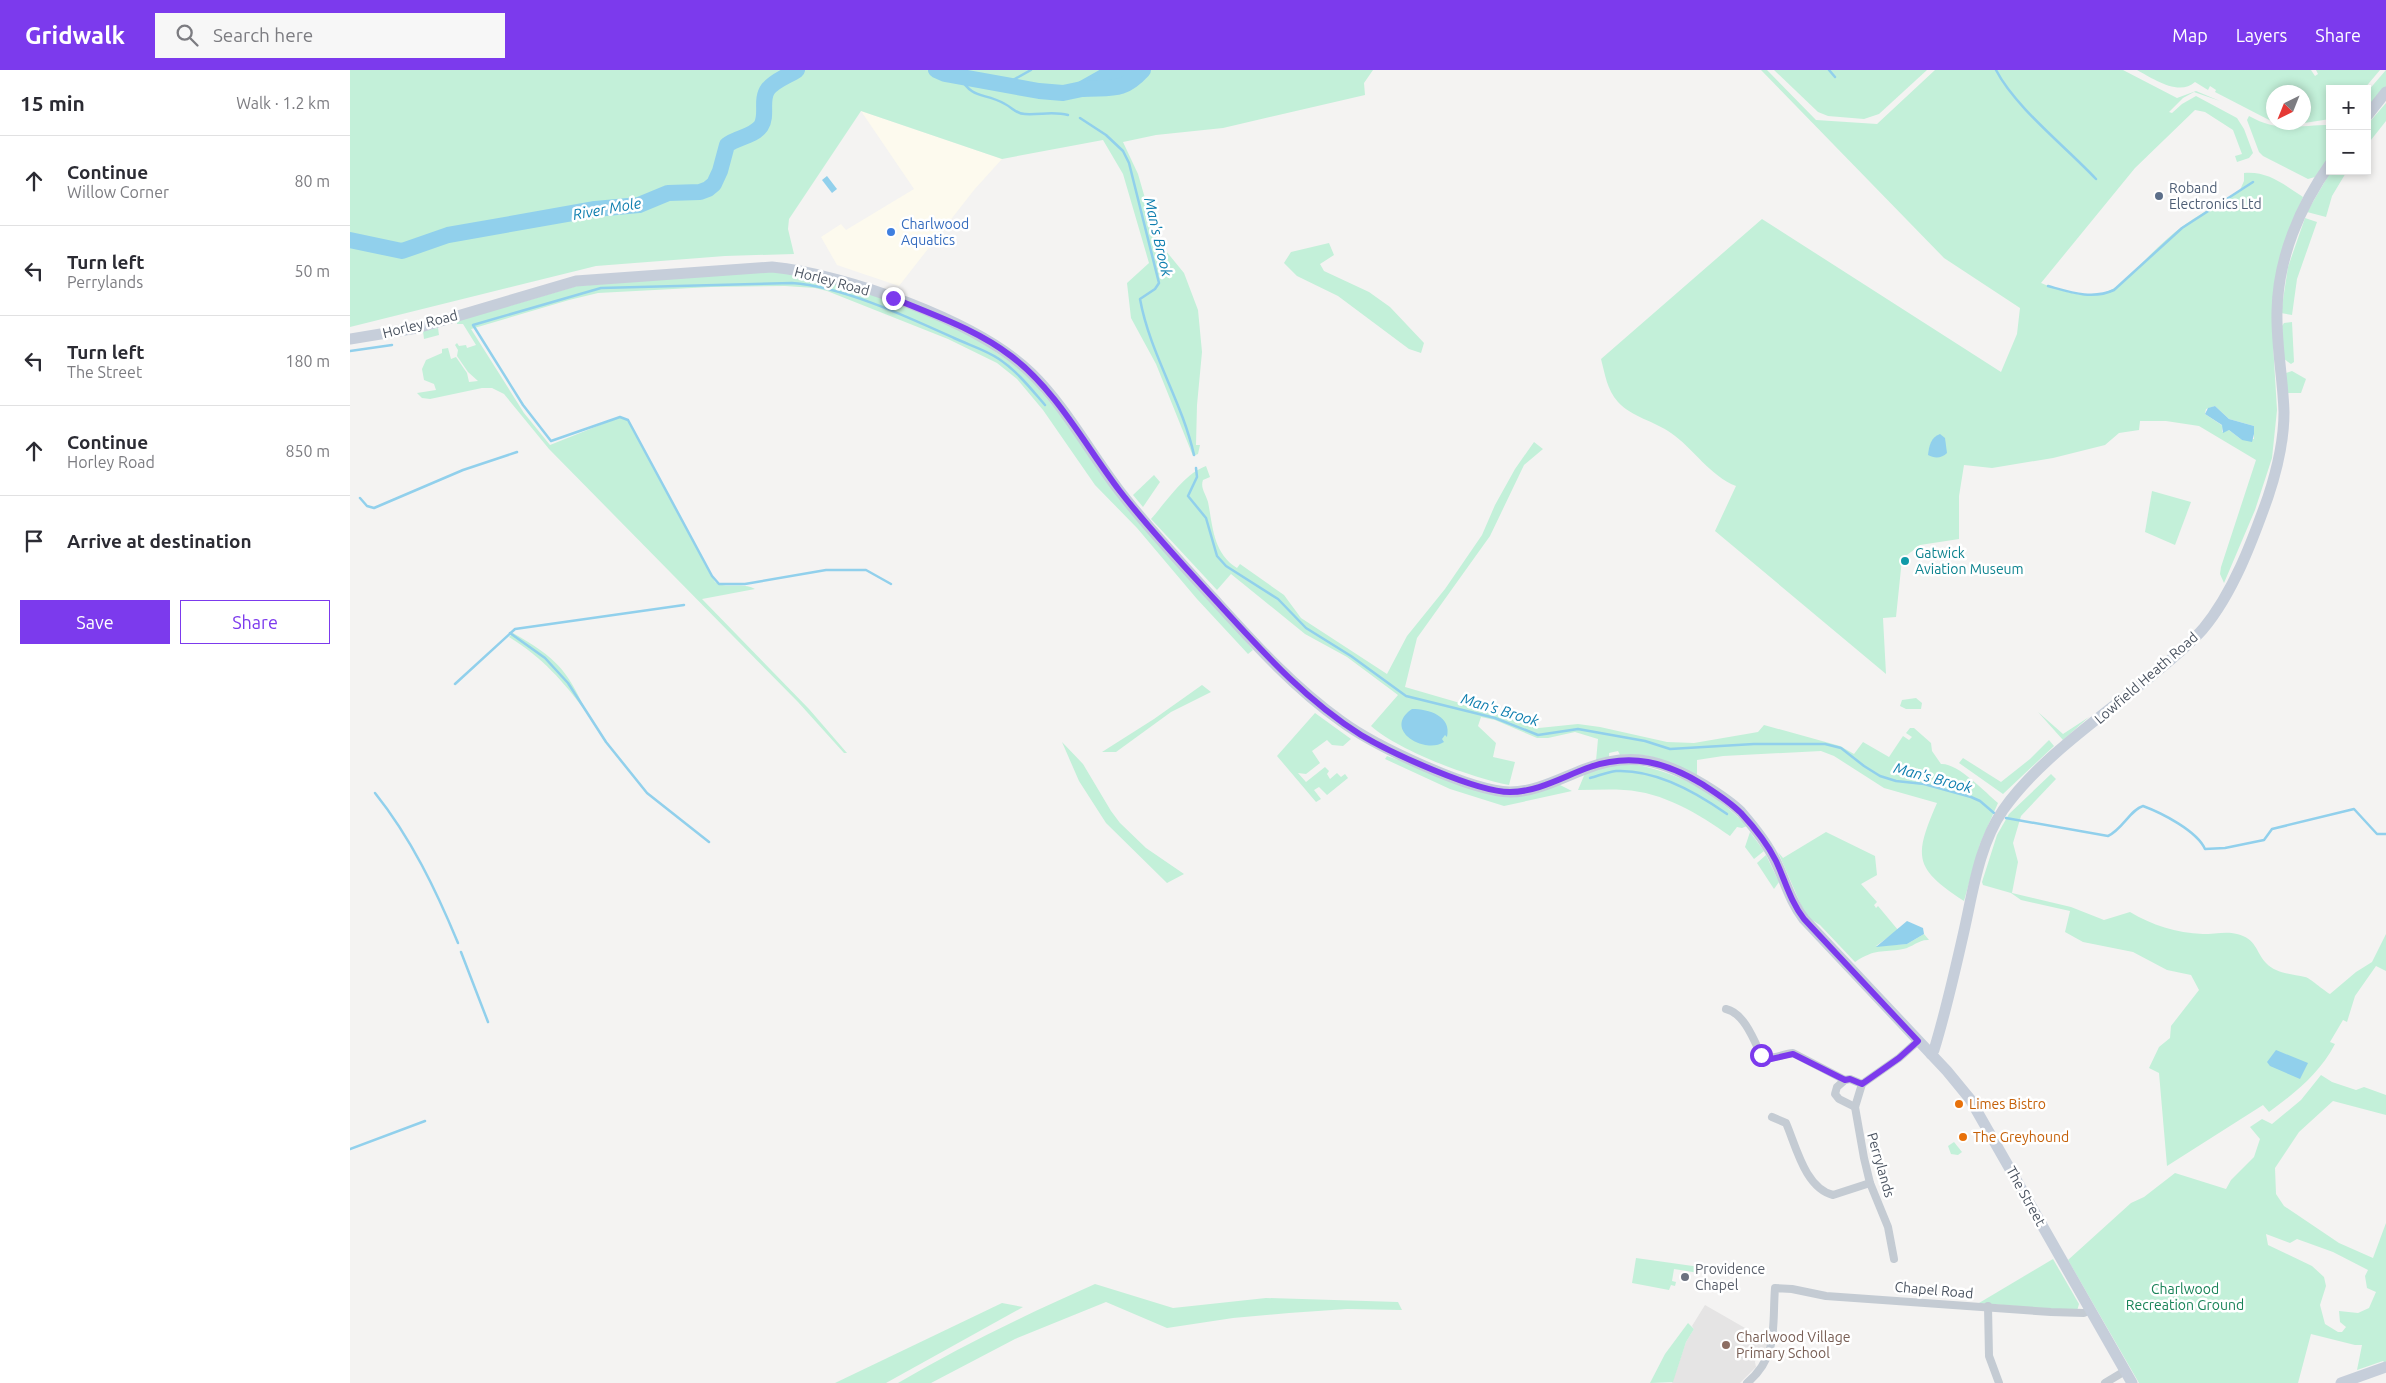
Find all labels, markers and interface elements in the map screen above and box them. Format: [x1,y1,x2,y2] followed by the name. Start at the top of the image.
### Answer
[155,13,505,58] search box
[173,21,201,49] icon: search
[25,22,125,49] text: Gridwalk
[213,24,313,46] text: Search here
[2172,25,2208,45] text: Map
[2236,25,2287,45] text: Layers
[2315,25,2361,45] text: Share
[2266,85,2311,130] north arrow
[2326,85,2371,175] map controls
[2326,85,2371,130] button: +
[20,91,85,115] text: 15 min
[236,94,330,112] text: Walk · 1.2 km
[2326,130,2371,175] button: −
[67,161,148,183] text: Continue
[20,167,48,195] icon: ahead
[294,172,330,190] text: 80 m
[2169,180,2262,212] place label: Roband Electronics Ltd
[67,183,169,201] text: Willow Corner
[2153,190,2165,202] marker: Roband Electronics Ltd
[571,194,643,223] water label: River Mole
[1141,196,1176,278] water label: Man's Brook
[901,216,969,248] place label: Charlwood Aquatics
[885,226,897,238] marker: Charlwood Aquatics
[67,251,145,273] text: Turn left
[20,257,48,285] icon: left
[294,262,330,280] text: 50 m
[793,263,871,299] street label: Horley Road
[67,273,143,291] text: Perrylands
[882,287,905,310] route end
[381,307,459,341] street label: Horley Road
[67,341,145,363] text: Turn left
[20,347,48,375] icon: left
[285,352,330,370] text: 180 m
[67,363,142,381] text: The Street
[67,431,148,453] text: Continue
[20,437,48,465] icon: ahead
[285,442,330,460] text: 850 m
[67,453,155,471] text: Horley Road
[20,527,48,555] icon: arrive
[67,530,252,552] text: Arrive at destination
[1915,545,2024,577] place label: Gatwick Aviation Museum
[1899,555,1911,567] marker: Gatwick Aviation Museum
[20,600,170,644] button: Save
[180,600,330,644] button: Share
[2091,629,2201,727] street label: Lowfield Heath Road
[1459,690,1541,730] water label: Man's Brook
[1892,759,1975,796] water label: Man's Brook
[1750,1044,1773,1067] route start
[1969,1096,2046,1112] place label: Limes Bistro
[1953,1098,1965,1110] marker: Limes Bistro
[1973,1129,2069,1145] place label: The Greyhound
[1864,1131,1898,1199] street label: Perrylands
[1957,1131,1969,1143] marker: The Greyhound
[2003,1163,2049,1229] street label: The Street
[1695,1261,1765,1293] place label: Providence Chapel
[1679,1271,1691,1283] marker: Providence Chapel
[1894,1279,1974,1301] street label: Chapel Road
[2126,1281,2244,1313] park label: Charlwood Recreation Ground
[1736,1329,1850,1361] place label: Charlwood Village Primary School
[1720,1339,1732,1351] marker: Charlwood Village Primary School

